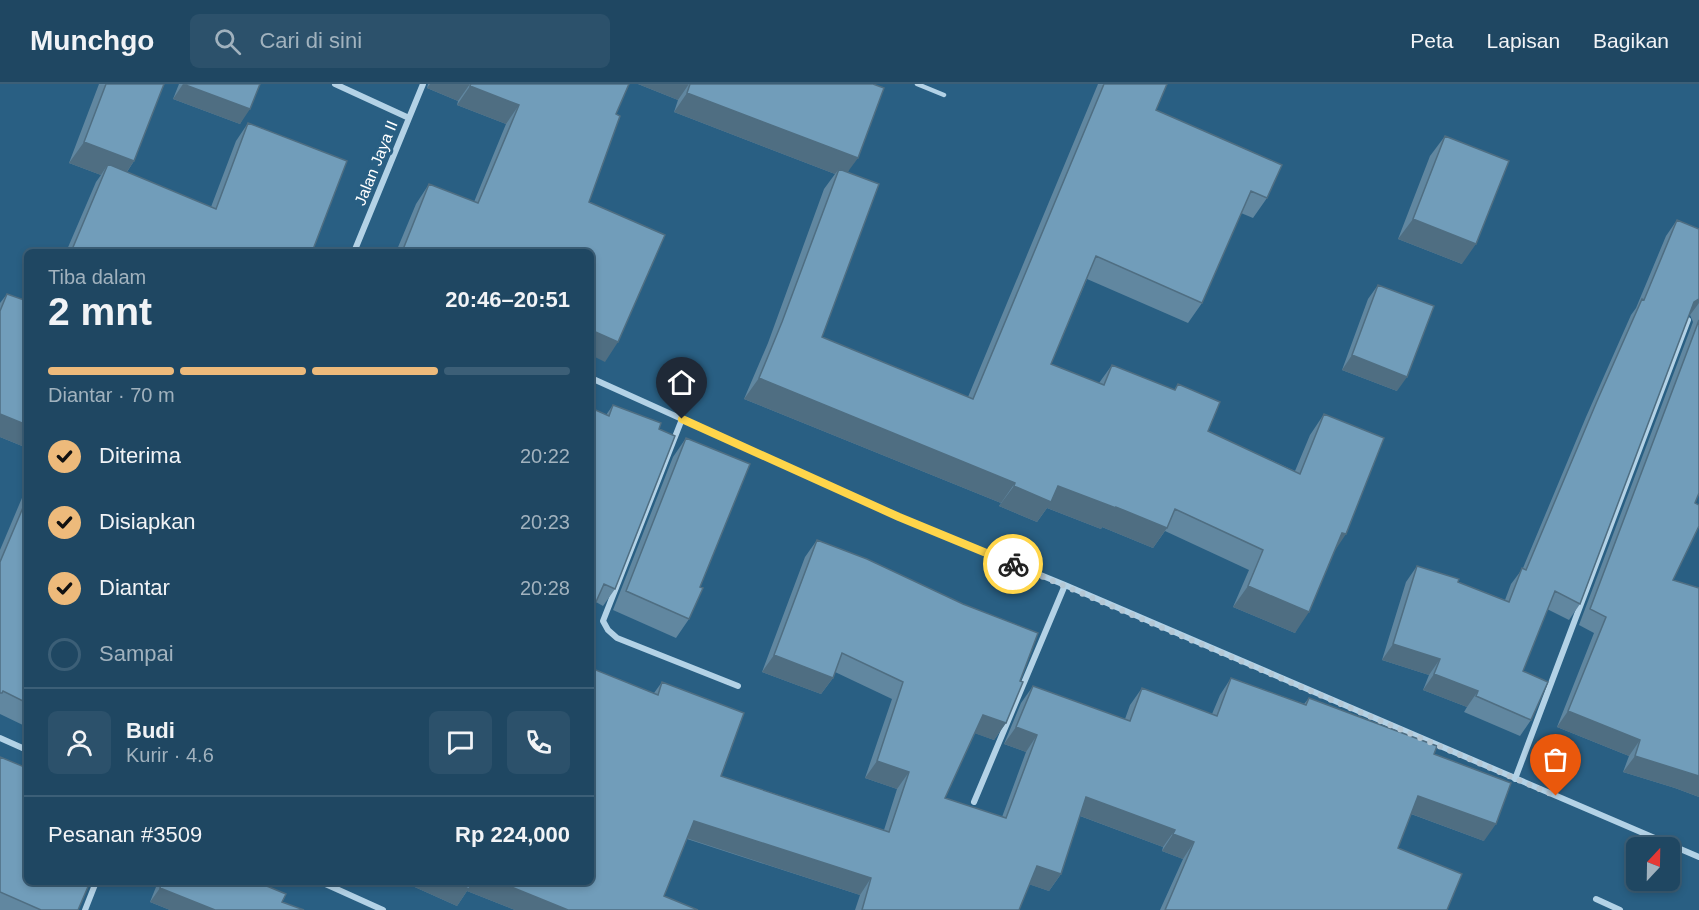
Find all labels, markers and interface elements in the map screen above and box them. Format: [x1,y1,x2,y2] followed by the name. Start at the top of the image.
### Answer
[190,14,610,68] search box
[30,25,154,56] text: Munchgo
[211,25,244,58] icon: search
[259,28,362,53] text: Cari di sini
[1410,29,1454,52] text: Peta
[1487,29,1560,52] text: Lapisan
[1593,29,1669,52] text: Bagikan
[351,118,401,208] street label: Jalan Jaya II
[48,266,146,288] text: Tiba dalam
[445,287,570,312] text: 20:46–20:51
[48,290,152,333] text: 2 mnt
[656,357,707,419] pin
[665,366,698,399] icon: home
[48,384,175,406] text: Diantar · 70 m
[48,440,81,473] icon: check
[99,443,181,468] text: Diterima
[520,445,570,467] text: 20:22
[48,506,81,539] icon: check
[99,509,196,534] text: Disiapkan
[520,511,570,533] text: 20:23
[983,534,1043,594] courier
[997,548,1030,581] icon: bike
[48,572,81,605] icon: check
[99,575,170,600] text: Diantar
[520,577,570,599] text: 20:28
[99,641,174,666] text: Sampai
[48,711,111,774] button: person
[429,711,492,774] button: chat
[507,711,570,774] button: phone
[126,718,175,743] text: Budi
[1530,734,1581,796] pin
[1539,743,1572,776] icon: bag
[126,744,214,766] text: Kurir · 4.6
[48,822,202,847] text: Pesanan #3509
[455,822,570,847] text: Rp 224,000
[1626,837,1680,891] north arrow
[1626,837,1680,891] map controls

